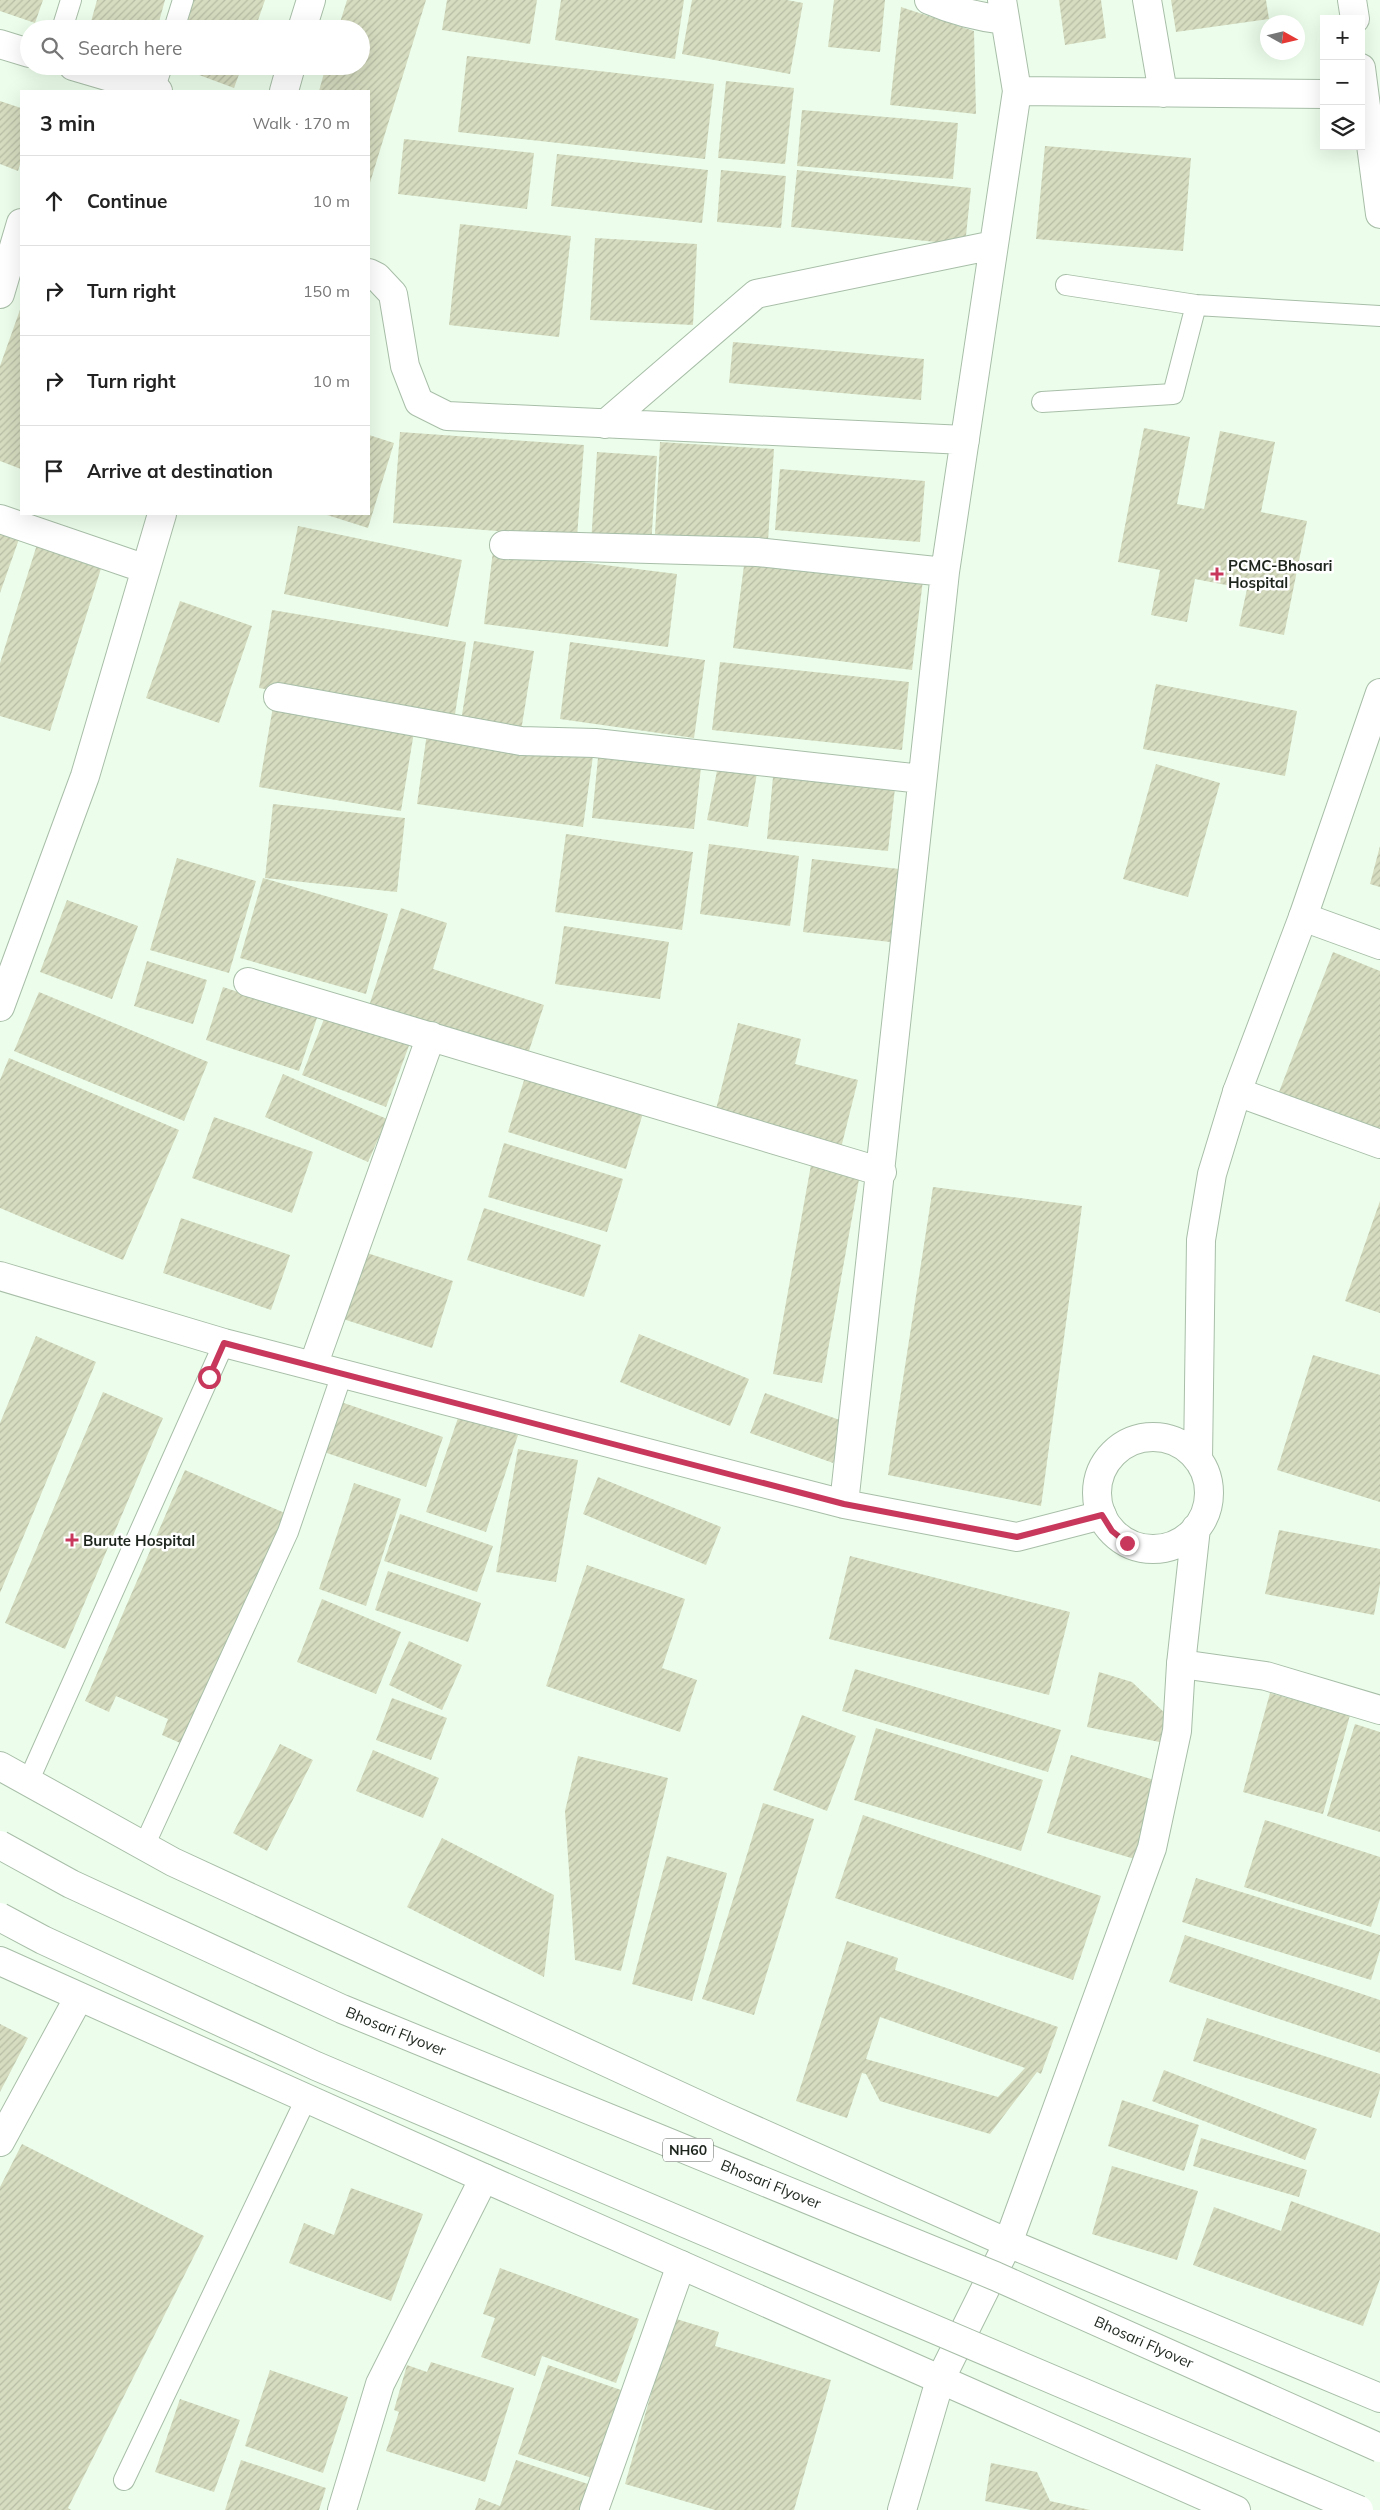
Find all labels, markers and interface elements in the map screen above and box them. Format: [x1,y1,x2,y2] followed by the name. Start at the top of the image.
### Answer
[1260,15,1305,60] north arrow
[1320,15,1365,150] map controls
[1320,15,1365,60] button: +
[20,20,370,75] search box
[38,34,66,62] icon: search
[78,36,182,60] text: Search here
[1320,60,1365,105] button: −
[1320,105,1365,150] button: layers
[40,110,95,136] text: 3 min
[252,113,350,133] text: Walk · 170 m
[40,187,68,215] icon: ahead
[87,189,167,213] text: Continue
[313,191,350,211] text: 10 m
[40,277,68,305] icon: right
[87,279,176,303] text: Turn right
[303,281,350,301] text: 150 m
[40,367,68,395] icon: right
[87,369,176,393] text: Turn right
[313,371,350,391] text: 10 m
[40,457,68,485] icon: arrive
[87,459,273,483] text: Arrive at destination
[1228,556,1333,592] place label: PCMC-Bhosari Hospital
[1210,567,1224,581] marker: PCMC-Bhosari Hospital
[198,1366,221,1389] route start
[83,1531,195,1550] place label: Burute Hospital
[1116,1532,1139,1555] route end
[65,1533,79,1547] marker: Burute Hospital
[343,2002,450,2060] street label: Bhosari Flyover
[663,2138,713,2162] road number: NH60
[718,2155,825,2213] street label: Bhosari Flyover
[1091,2312,1197,2373] street label: Bhosari Flyover

